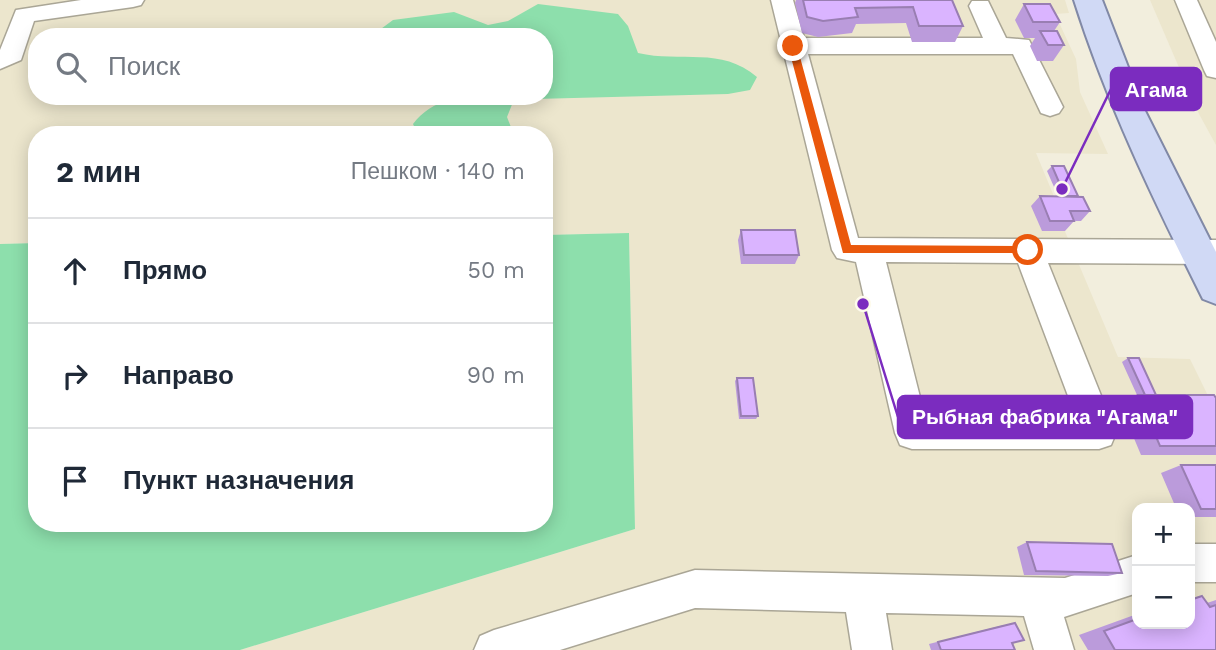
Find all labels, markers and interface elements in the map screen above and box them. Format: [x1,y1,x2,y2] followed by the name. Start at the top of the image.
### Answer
[28,28,553,105] search box
[777,30,808,61] route end
[52,48,90,86] icon: search
[108,51,180,81] text: Поиск
[1111,68,1201,110] callout: Агама
[1125,77,1188,102] text: Агама
[56,154,141,189] text: 2 мин
[351,158,525,185] text: Пешком · 140 m
[1012,234,1043,265] route start
[56,252,94,290] icon: ahead
[123,255,207,285] text: Прямо
[468,257,525,284] text: 50 m
[56,357,94,395] icon: right
[123,360,234,390] text: Направо
[467,362,525,389] text: 90 m
[898,396,1192,438] callout: Рыбная фабрика "Агама"
[912,404,1178,429] text: Рыбная фабрика "Агама"
[56,462,94,500] icon: arrive
[123,465,354,495] text: Пункт назначения
[1132,503,1195,629] map controls
[1132,503,1195,566] button: +
[1132,566,1195,629] button: −

